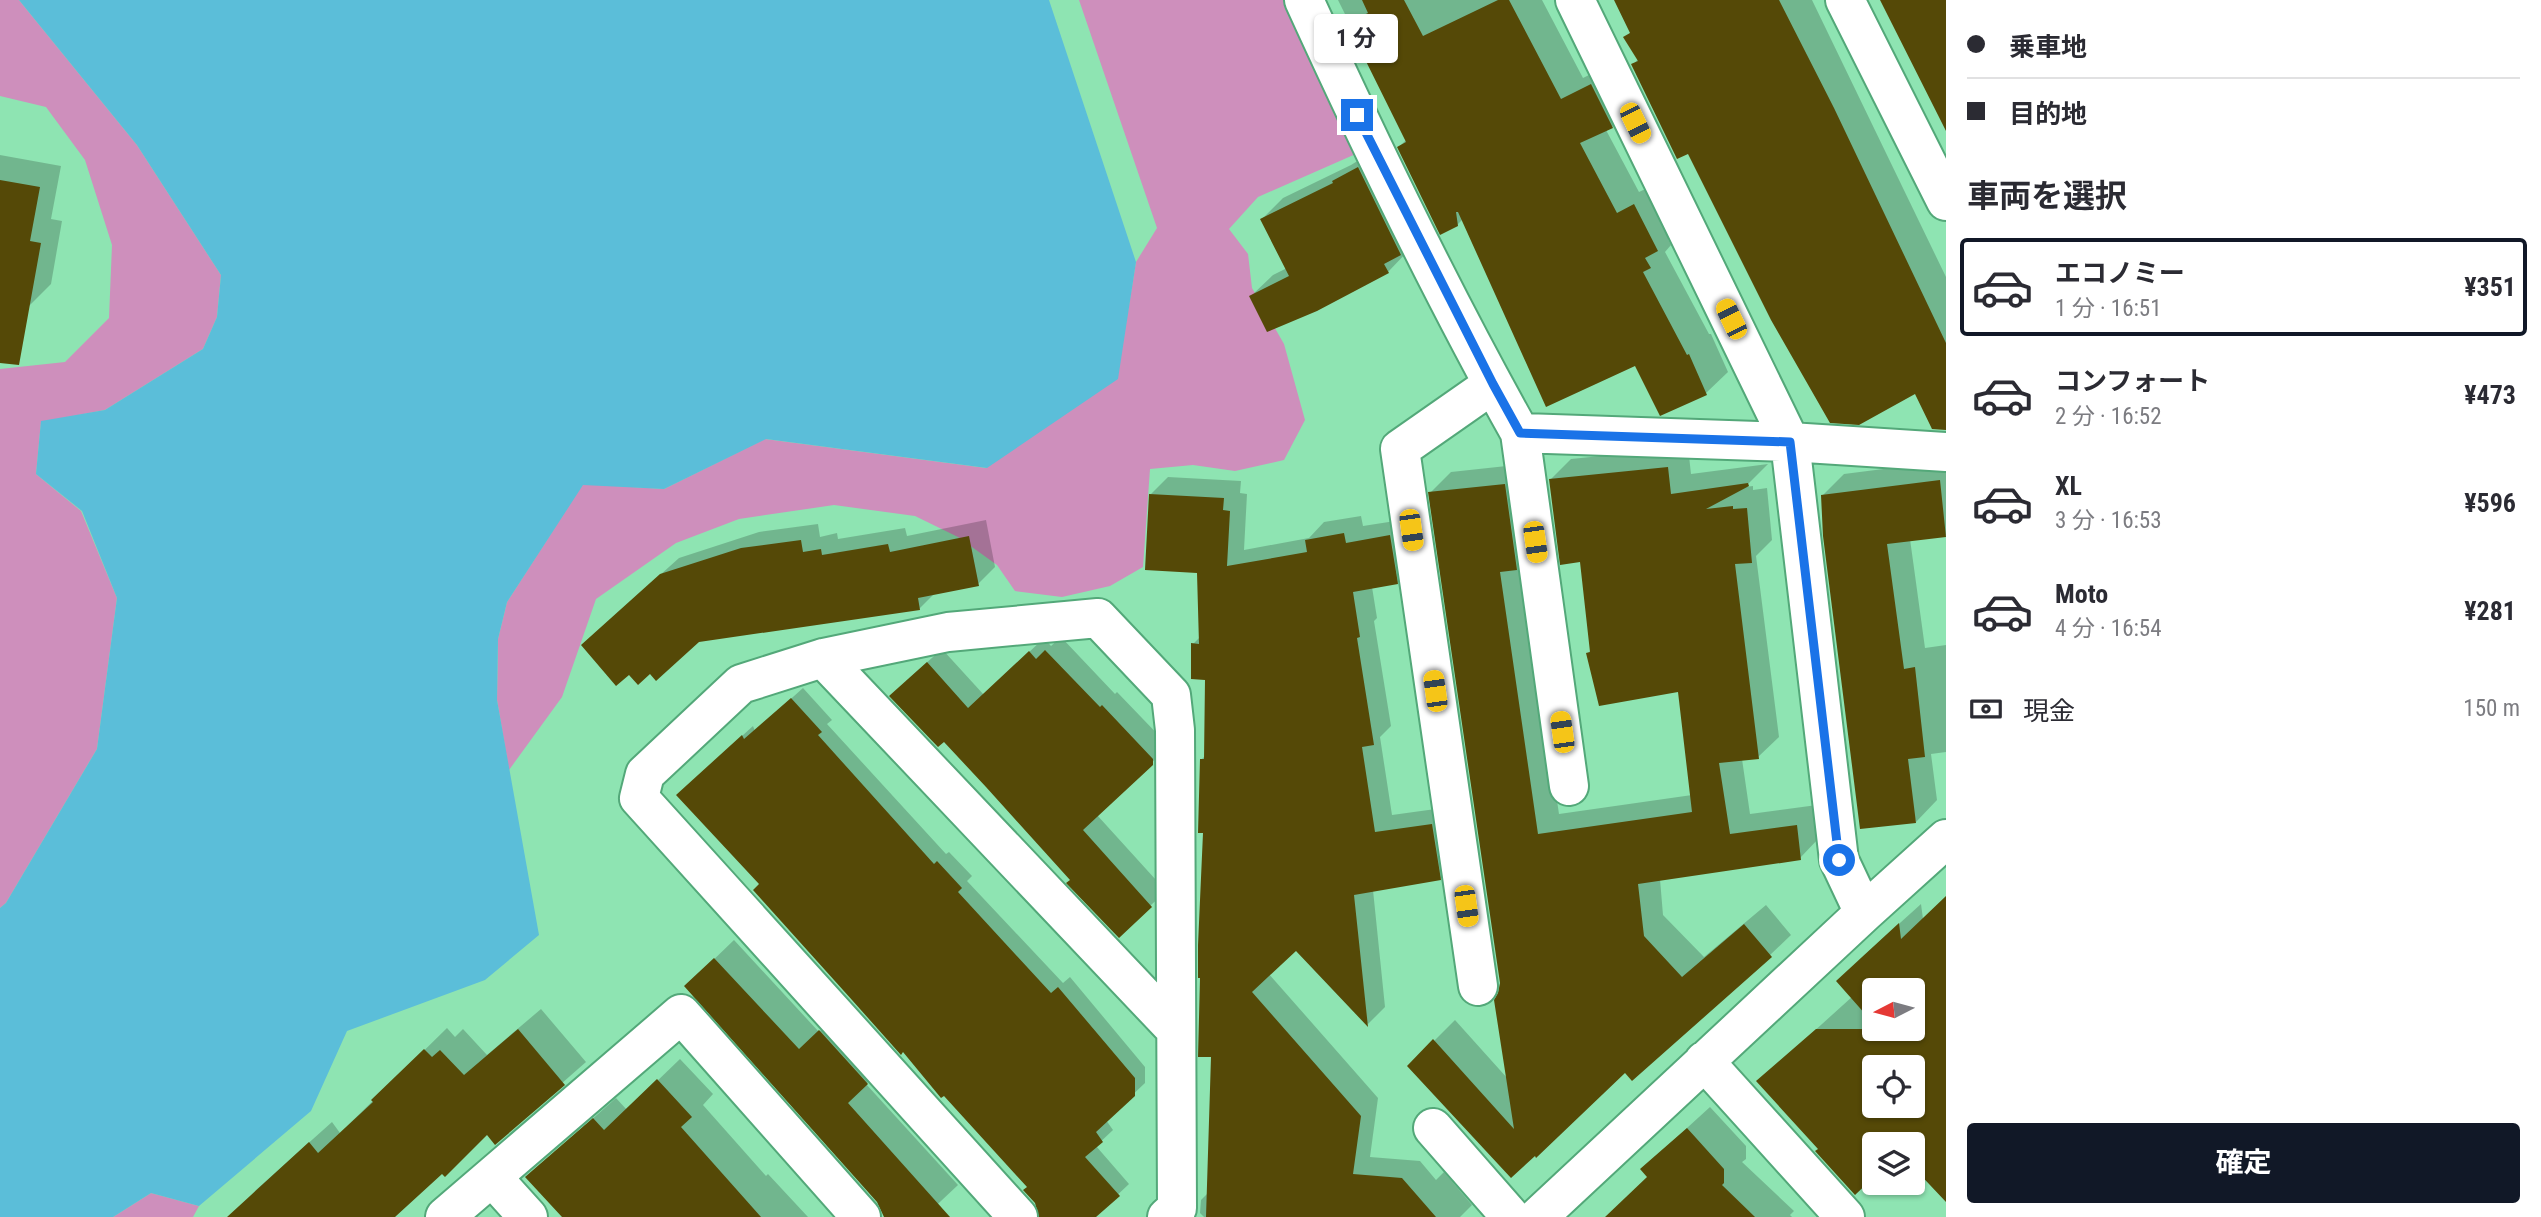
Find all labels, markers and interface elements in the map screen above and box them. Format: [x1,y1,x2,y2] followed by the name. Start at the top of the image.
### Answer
[1315,13,1399,62] callout: 1 分
[1336,25,1376,52] text: 1 分
[2009,32,2087,62] text: 乗車地
[1341,99,1373,131] route end
[2009,99,2087,129] text: 目的地
[1617,100,1654,146] car
[1967,177,2127,215] text: 車両を選択
[1971,256,2034,319] icon: car
[2055,258,2185,288] text: エコノミー
[2464,272,2516,302] text: ¥351
[2055,295,2162,322] text: 1 分 · 16:51
[1713,296,1750,342] car
[1971,364,2034,427] icon: car
[2055,366,2210,396] text: コンフォート
[2464,380,2516,410] text: ¥473
[2055,403,2162,430] text: 2 分 · 16:52
[2055,471,2082,501] text: XL
[1971,472,2034,535] icon: car
[2464,488,2516,518] text: ¥596
[2055,507,2162,534] text: 3 分 · 16:53
[1398,508,1425,552] car
[1522,520,1549,564] car
[2055,579,2108,609] text: Moto
[1971,580,2034,643] icon: car
[2464,596,2516,626] text: ¥281
[2055,615,2162,642] text: 4 分 · 16:54
[1422,669,1449,713] car
[1967,690,2005,728] icon: cash
[2463,695,2520,722] text: 150 m
[2023,696,2075,726] text: 現金
[1549,710,1576,754] car
[1823,844,1855,876] route start
[1453,884,1480,928] car
[1862,978,1925,1041] north arrow
[1862,978,1925,1195] map controls
[1862,1055,1925,1118] button: locate
[1967,1123,2520,1203] button: 確定
[1862,1132,1925,1195] button: layers

